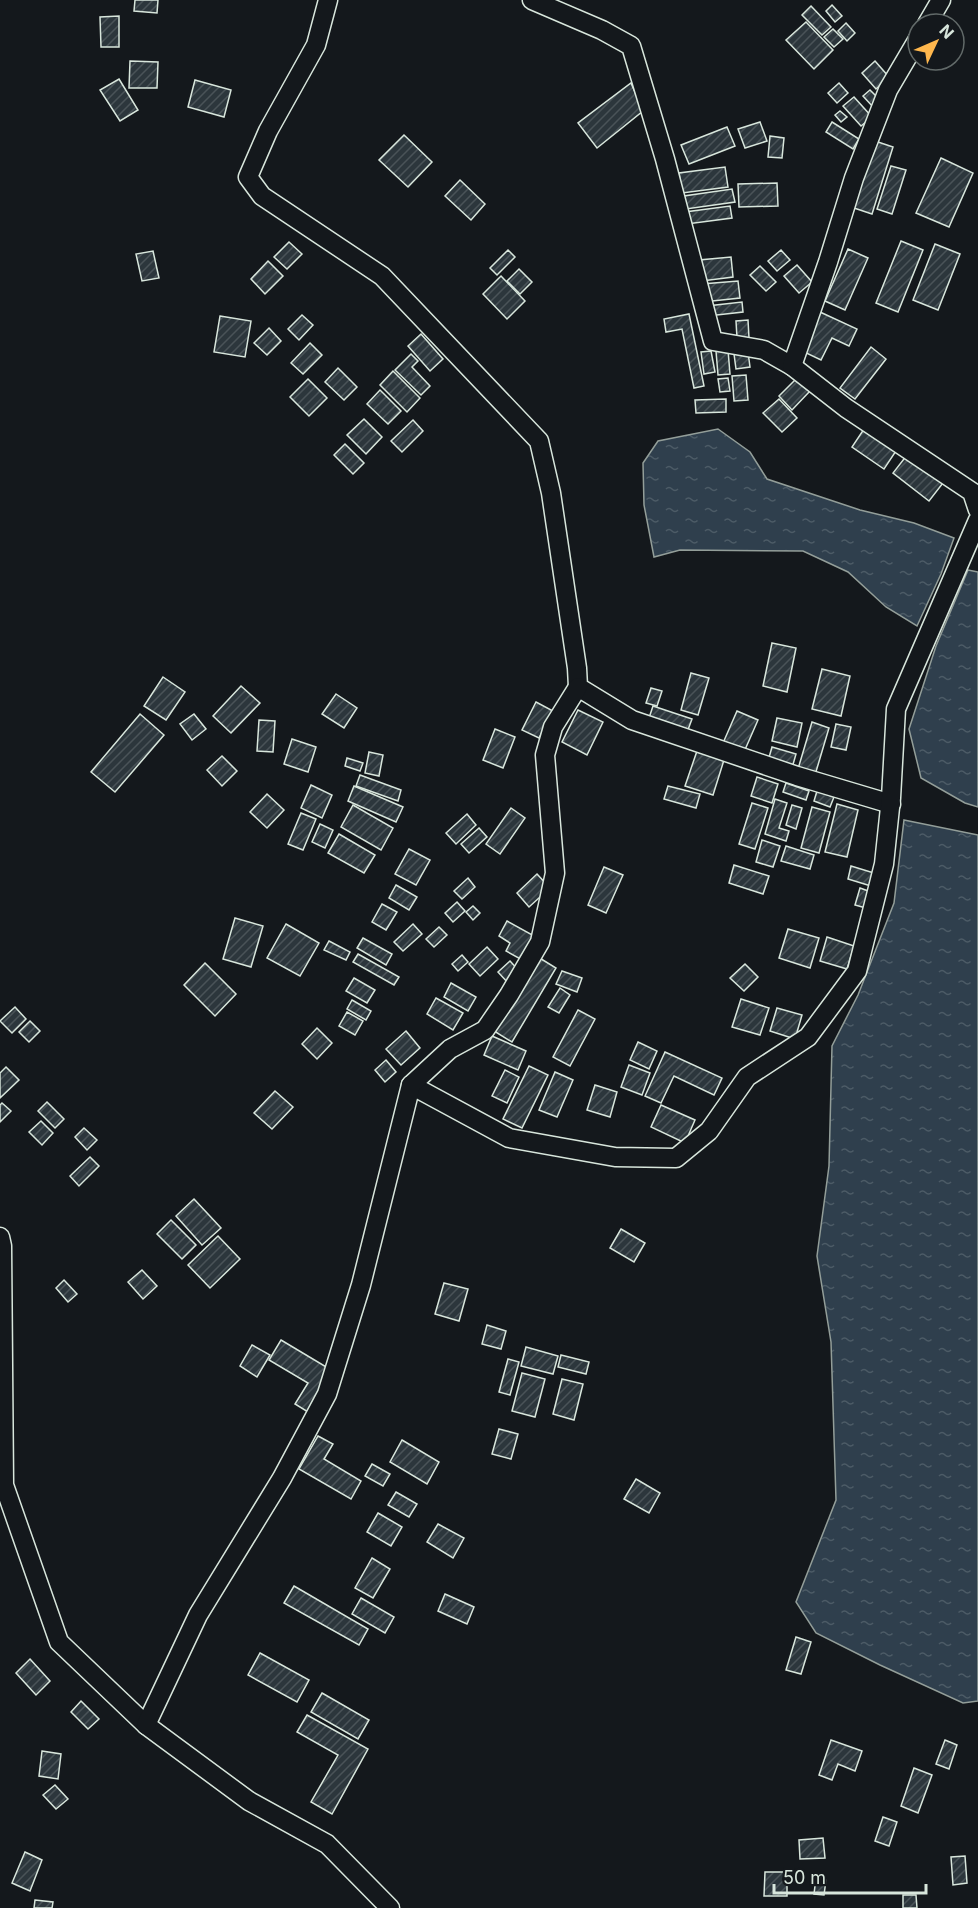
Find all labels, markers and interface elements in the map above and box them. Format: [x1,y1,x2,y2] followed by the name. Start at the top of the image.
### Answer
[906,12,966,72] north arrow
[935,20,958,43] text: N
[774,1857,926,1895] scale bar
[783,1867,826,1888] text: 50 m

